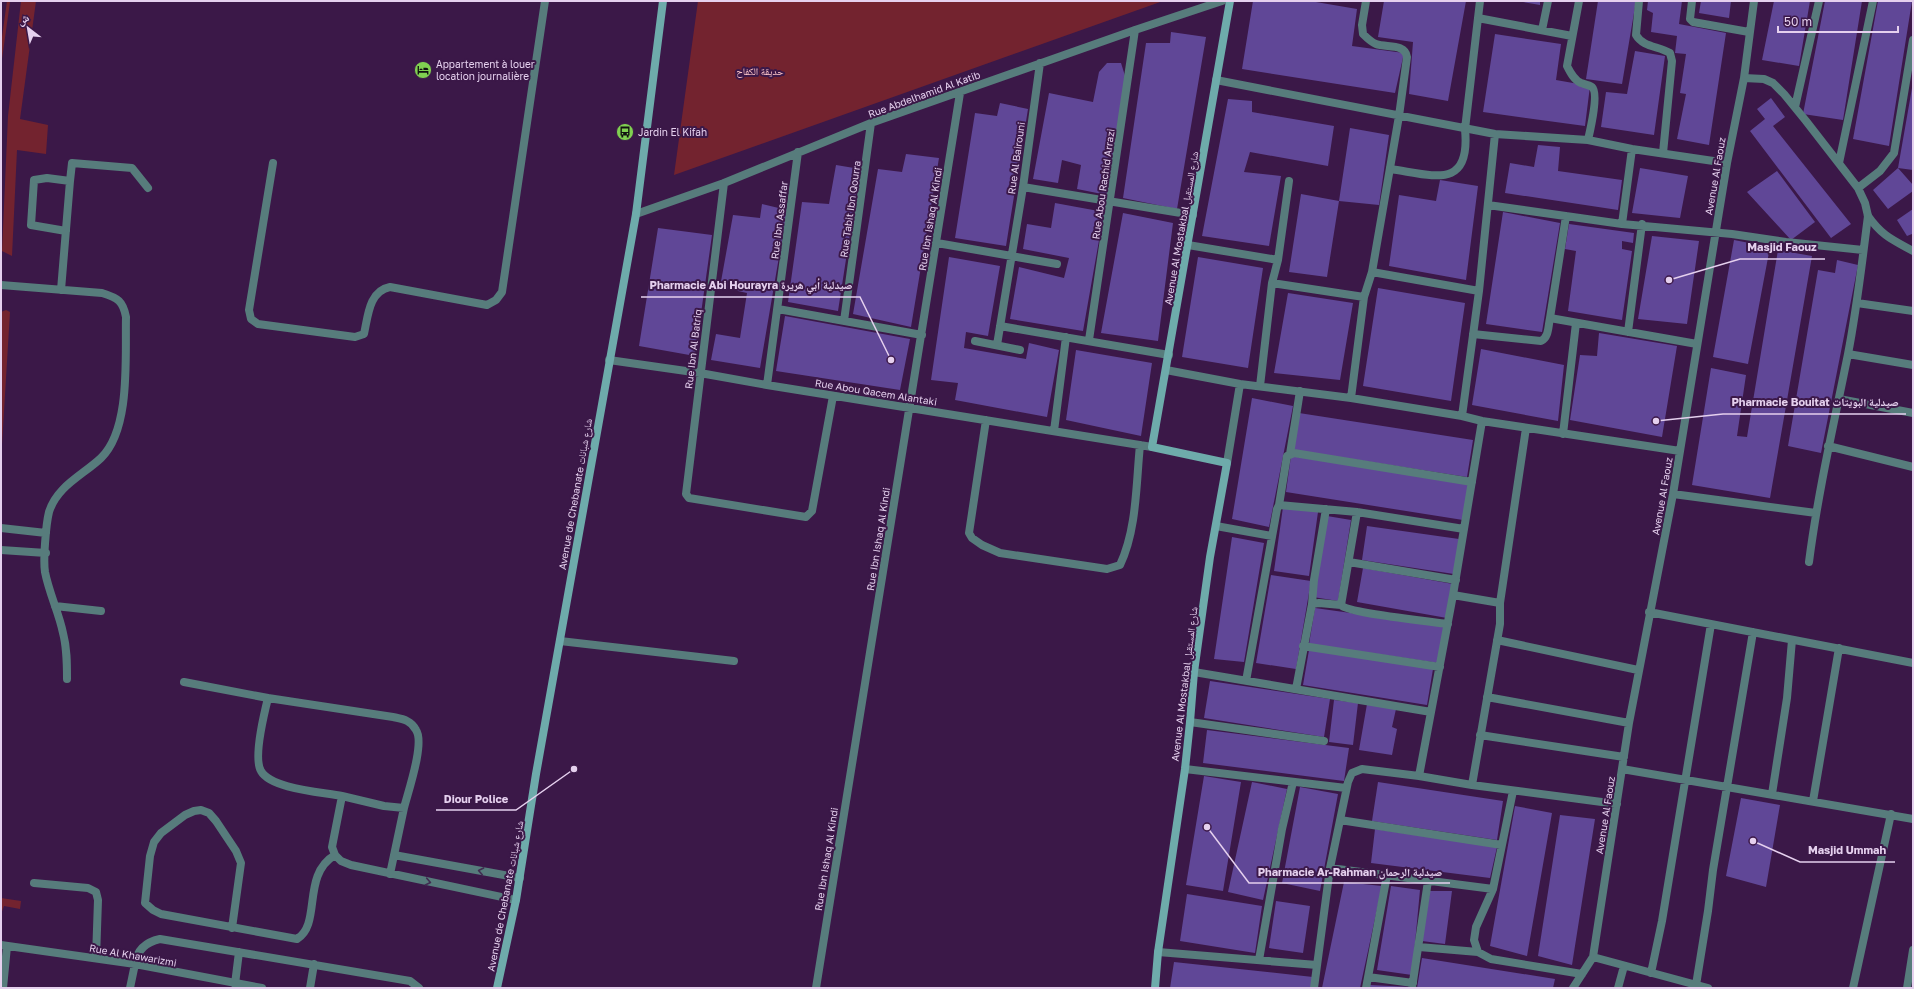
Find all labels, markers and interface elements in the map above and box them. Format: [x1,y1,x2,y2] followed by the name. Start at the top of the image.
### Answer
[8,8,48,48] north arrow
[1778,8,1898,34] scale bar
[14,10,32,29] text: ش
[1784,14,1812,29] text: 50 m
[436,58,535,82] place label: Appartement à louer location journalière
[413,60,433,80] hotel icon: Appartement à louer location journalière
[736,65,784,78] park label: حديقة الكفاح
[866,68,982,120] street label: Rue Abdelhamid Al Katib
[1005,121,1027,195] street label: Rue Al Bairouni
[615,122,635,142] bus stop icon: Jardin El Kifah
[638,126,707,138] place label: Jardin El Kifah
[1089,128,1117,240] street label: Rue Abou Rachid Arrazi
[1702,136,1728,216] street label: Avenue Al Faouz
[1162,150,1201,306] street label: Avenue Al Mostakbal شارع المستقبل
[837,160,863,258] street label: Rue Tabit Ibn Qourra
[916,166,944,272] street label: Rue Ibn Ishaq Al Kindi
[768,180,790,260] street label: Rue Ibn Assaffar
[1740,236,1825,259] callout: Masjid Faouz
[1747,240,1817,253] text: Masjid Faouz
[641,274,860,297] callout: Pharmacie Abi Hourayra صيدلية أبي هريرة
[650,278,853,294] text: Pharmacie Abi Hourayra صيدلية أبي هريرة
[682,309,704,389] street label: Rue Ibn Al Batriq
[814,376,938,408] street label: Rue Abou Qacem Alantaki
[1723,391,1906,414] callout: Pharmacie Bouitat صيدلية البويتات
[1731,395,1899,409] text: Pharmacie Bouitat صيدلية البويتات
[556,417,595,571] street label: Avenue de Chebanate شارع شبانات
[1649,456,1675,536] street label: Avenue Al Faouz
[864,486,892,592] street label: Rue Ibn Ishaq Al Kindi
[1169,606,1200,762] street label: Avenue Al Mostakbal شارع المستقبل
[1593,775,1617,855] street label: Avenue Al Faouz
[436,787,516,810] callout: Diour Police
[444,792,509,805] text: Diour Police
[812,806,840,912] street label: Rue Ibn Ishaq Al Kindi
[484,819,527,973] street label: Avenue de Chebanate شارع شبانات
[1800,839,1895,862] callout: Masjid Ummah
[1808,843,1886,856] text: Masjid Ummah
[1249,860,1450,883] callout: Pharmacie Ar-Rahman صيدلية الرحمان
[1258,865,1443,880] text: Pharmacie Ar-Rahman صيدلية الرحمان
[478,867,485,876] one-way arrow
[425,877,431,885] one-way arrow
[88,941,178,969] street label: Rue Al Khawarizmi

